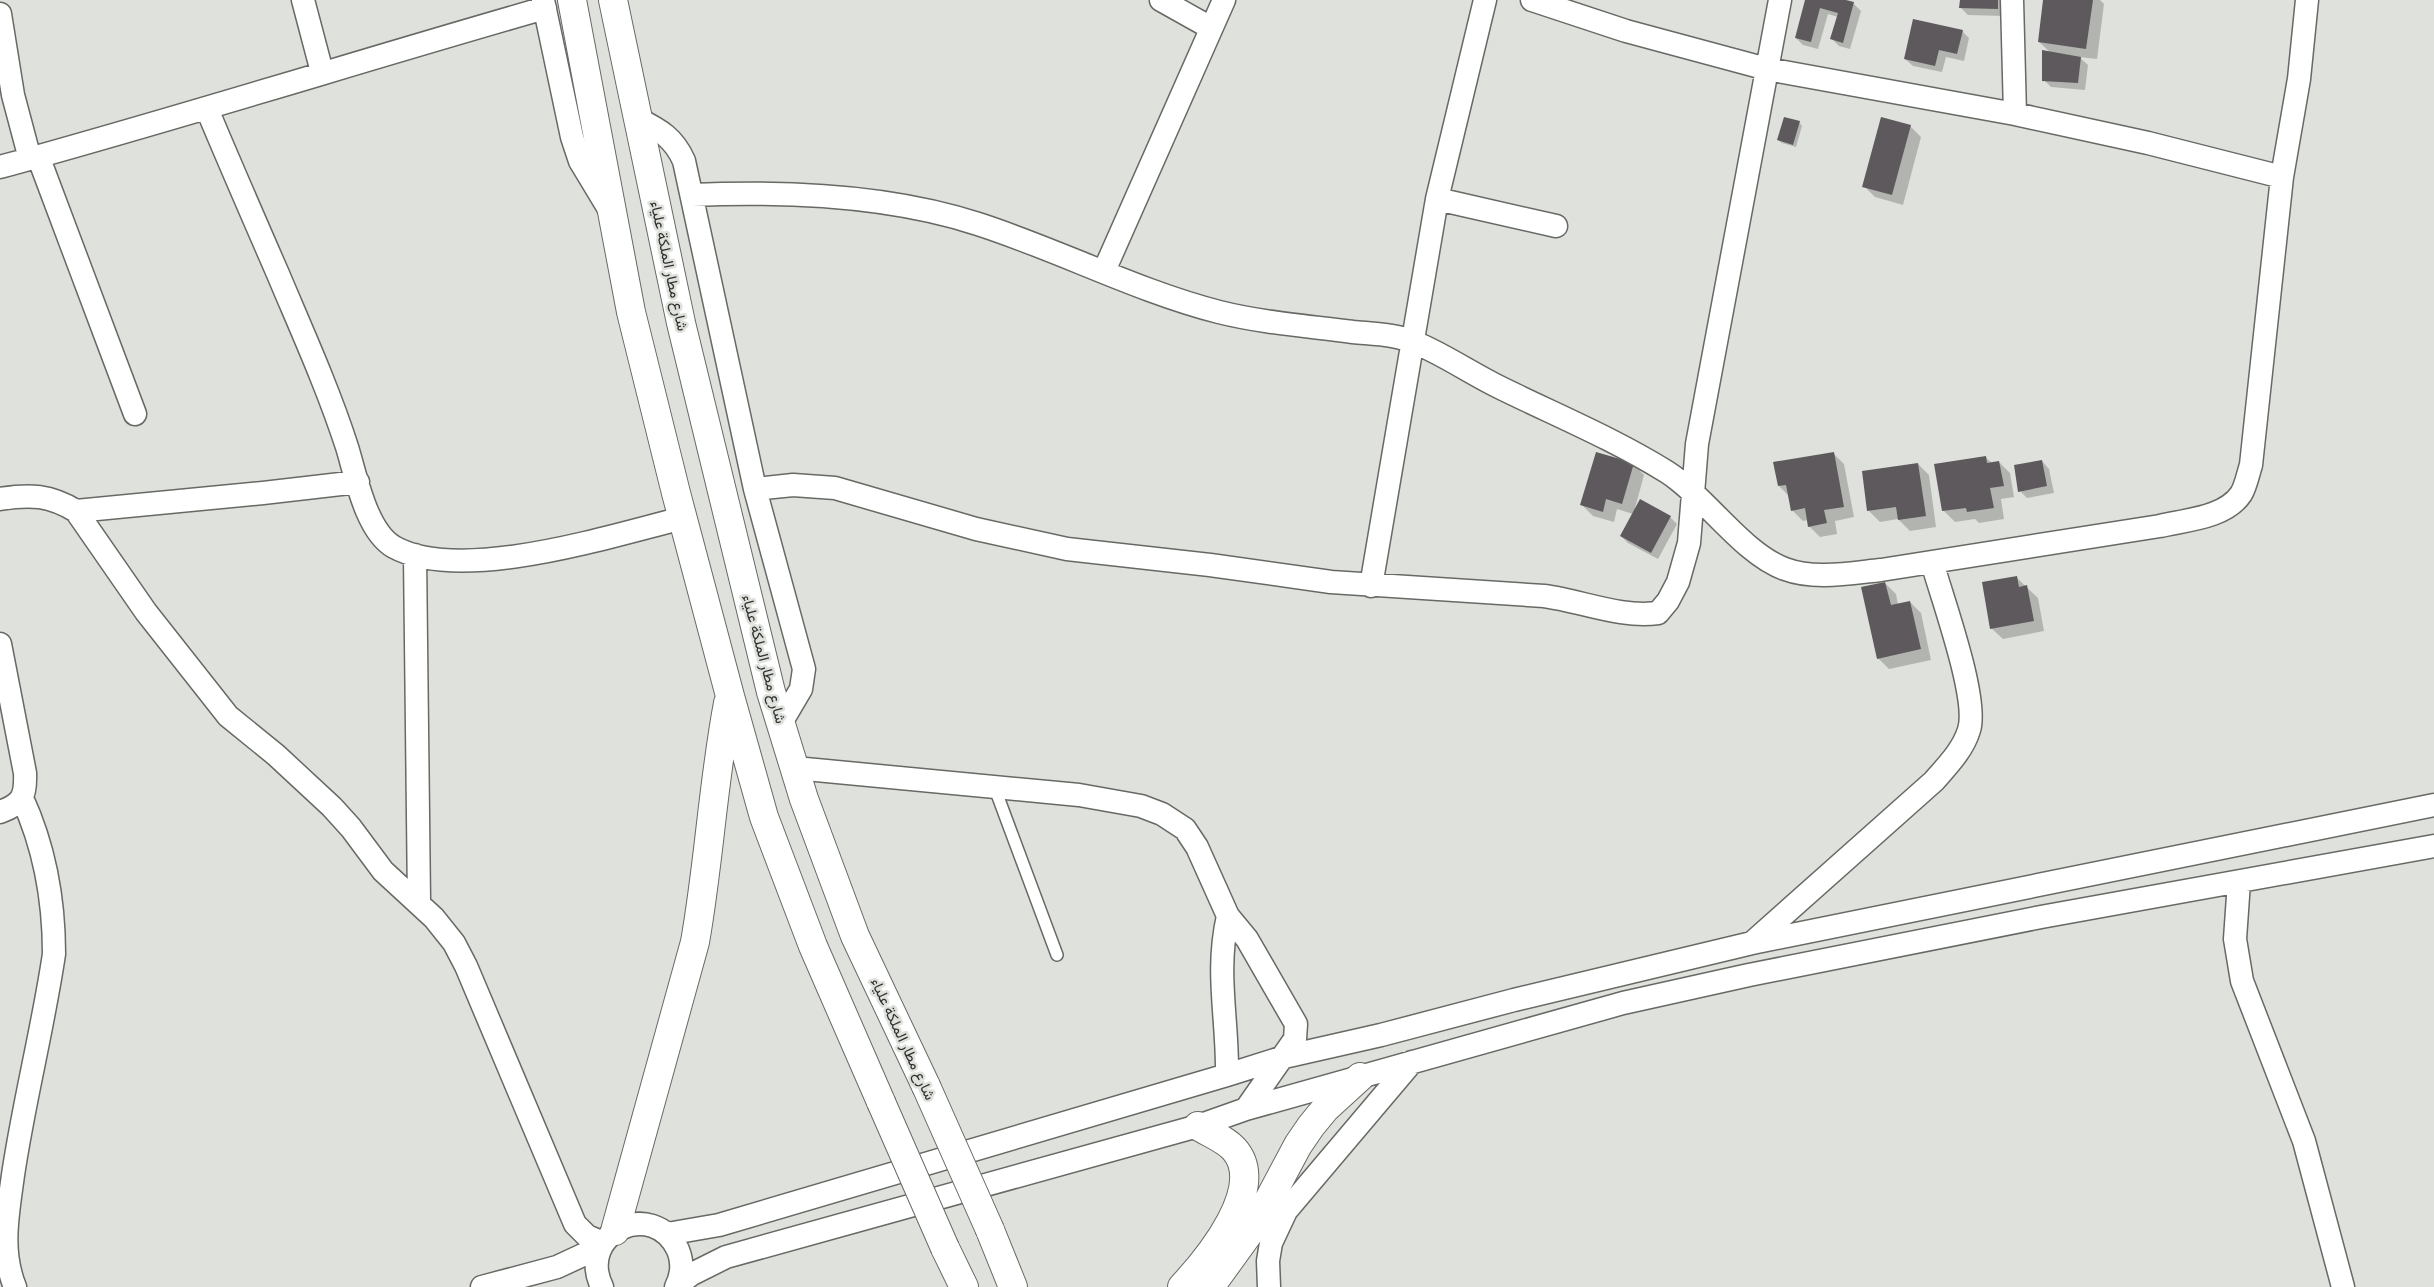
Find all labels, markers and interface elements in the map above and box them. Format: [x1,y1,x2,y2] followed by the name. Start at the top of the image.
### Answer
[644,199,692,333] street label: شارع مطار الملكة علياء
[736,593,790,726] street label: شارع مطار الملكة علياء
[865,975,939,1104] street label: شارع مطار الملكة علياء

